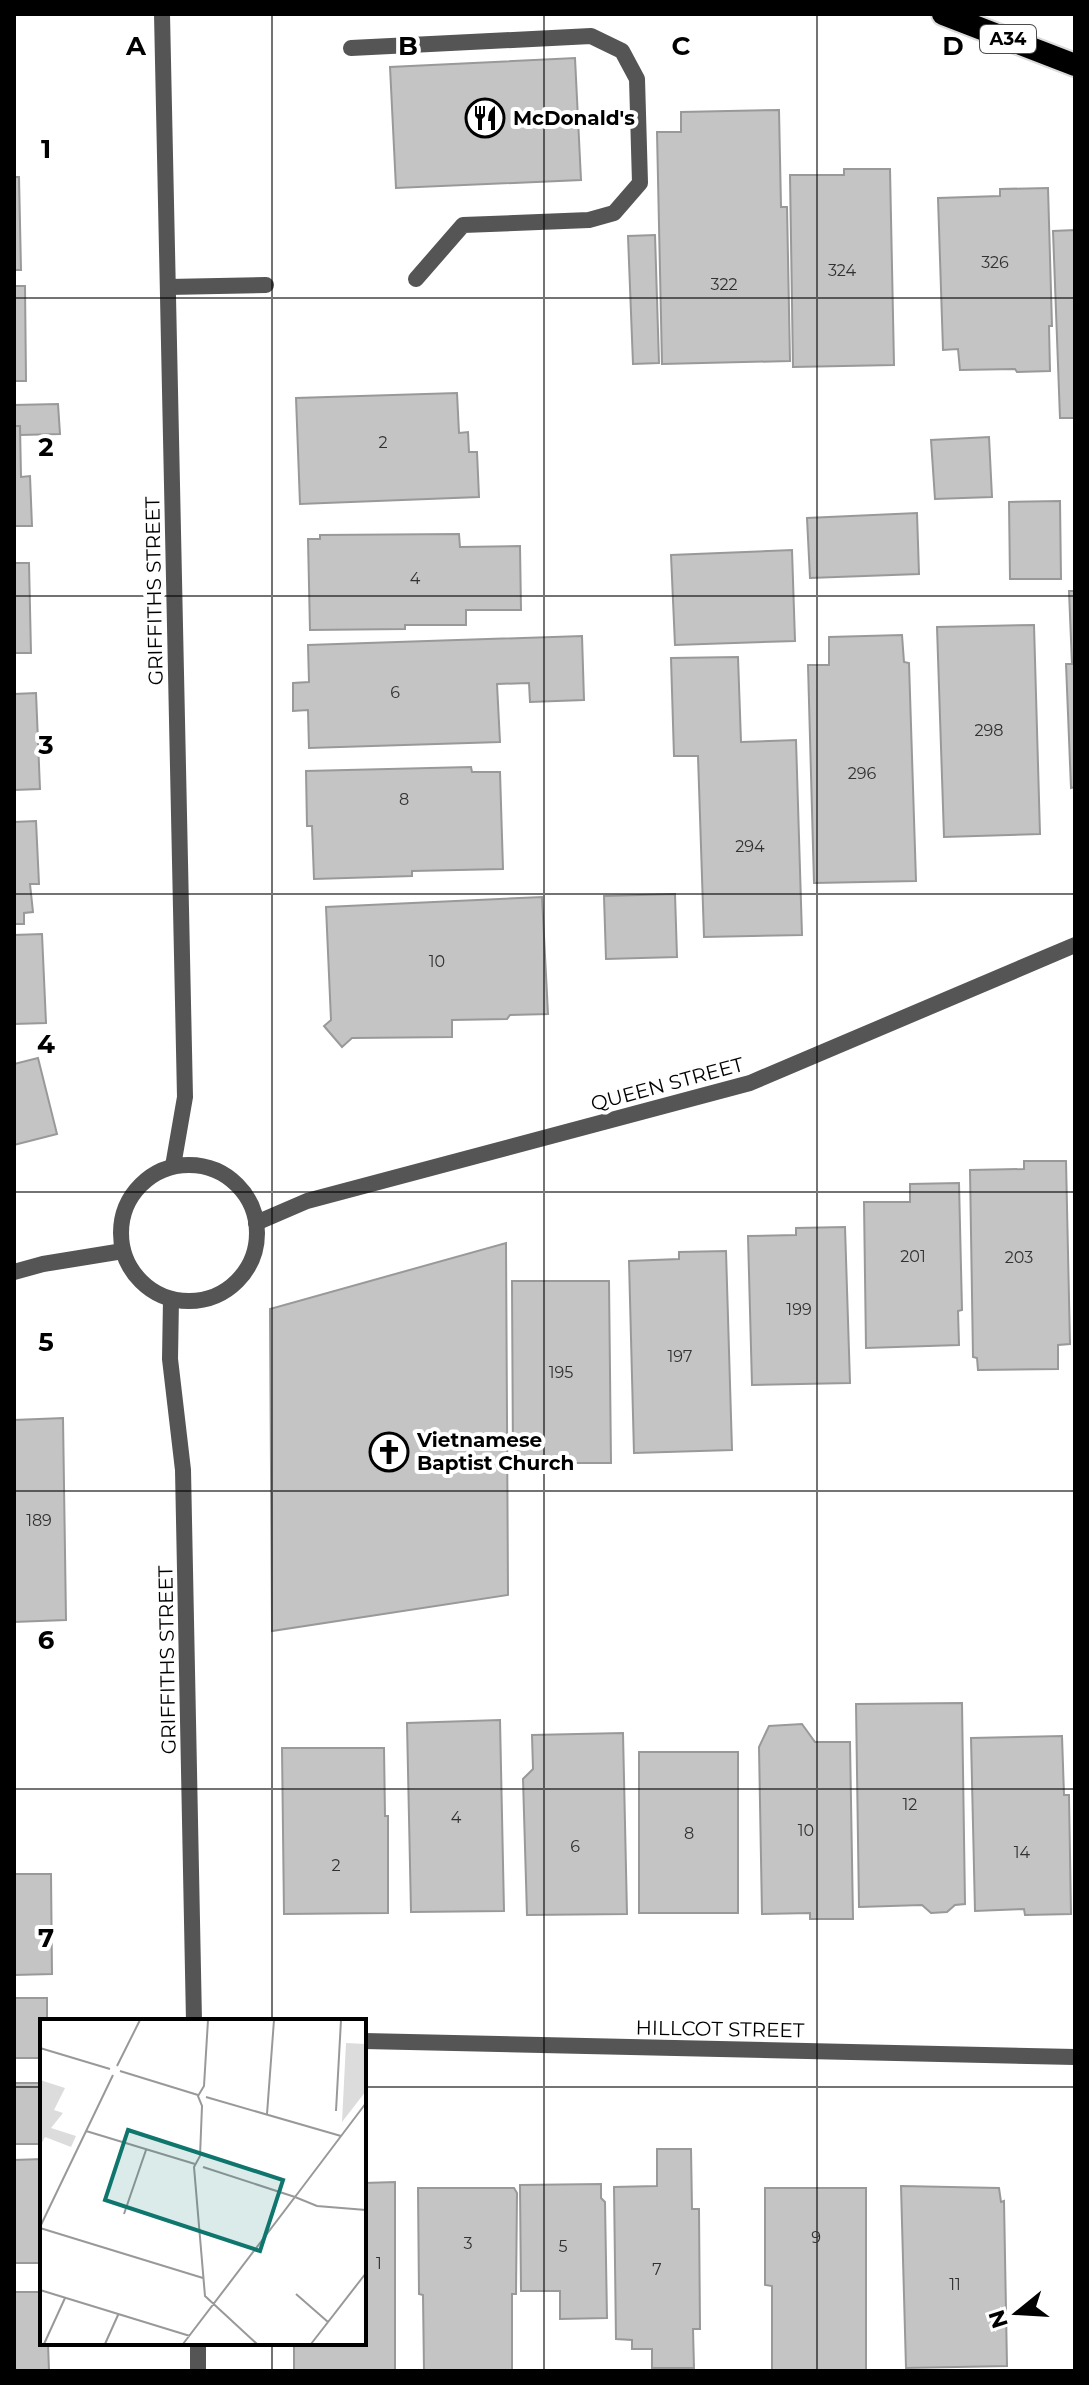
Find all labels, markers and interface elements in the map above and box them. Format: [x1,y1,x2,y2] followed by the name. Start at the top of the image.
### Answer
[980,25,1036,53] road number: A34
[125,30,147,62] text: A
[398,30,418,62] text: B
[672,30,691,62] text: C
[942,30,964,62] text: D
[464,97,506,139] restaurant icon: McDonald's
[513,106,635,130] place label: McDonald's
[41,133,51,165] text: 1
[981,253,1009,272] house number: 326
[828,261,857,280] house number: 324
[710,275,738,294] house number: 322
[38,431,54,463] text: 2
[378,433,388,452] house number: 2
[140,496,168,686] street label: GRIFFITHS STREET
[410,569,421,588] house number: 4
[390,683,400,702] house number: 6
[974,721,1004,740] house number: 298
[37,729,54,761] text: 3
[848,764,877,783] house number: 296
[399,790,409,809] house number: 8
[735,837,765,856] house number: 294
[429,952,445,971] house number: 10
[37,1028,55,1060] text: 4
[588,1052,747,1116] street label: QUEEN STREET
[900,1247,926,1266] house number: 201
[1005,1248,1033,1267] house number: 203
[786,1300,812,1319] house number: 199
[38,1326,54,1358] text: 5
[668,1347,692,1366] house number: 197
[549,1363,573,1382] house number: 195
[416,1428,574,1475] place label: Vietnamese Baptist Church
[368,1431,410,1473] church icon: Vietnamese Baptist Church
[26,1511,52,1530] house number: 189
[153,1565,181,1755] street label: GRIFFITHS STREET
[38,1624,55,1656] text: 6
[903,1795,917,1814] house number: 12
[451,1808,462,1827] house number: 4
[798,1821,814,1840] house number: 10
[684,1824,694,1843] house number: 8
[570,1837,580,1856] house number: 6
[1014,1843,1031,1862] house number: 14
[331,1856,341,1875] house number: 2
[38,1922,54,1954] text: 7
[635,2016,805,2042] street label: HILLCOT STREET
[40,2019,366,2345] inset map
[811,2228,821,2247] house number: 9
[463,2234,473,2253] house number: 3
[558,2237,568,2256] house number: 5
[376,2254,382,2273] house number: 1
[652,2260,662,2279] house number: 7
[977,2273,1057,2353] north arrow
[949,2275,961,2294] house number: 11
[983,2306,1014,2332] text: N

